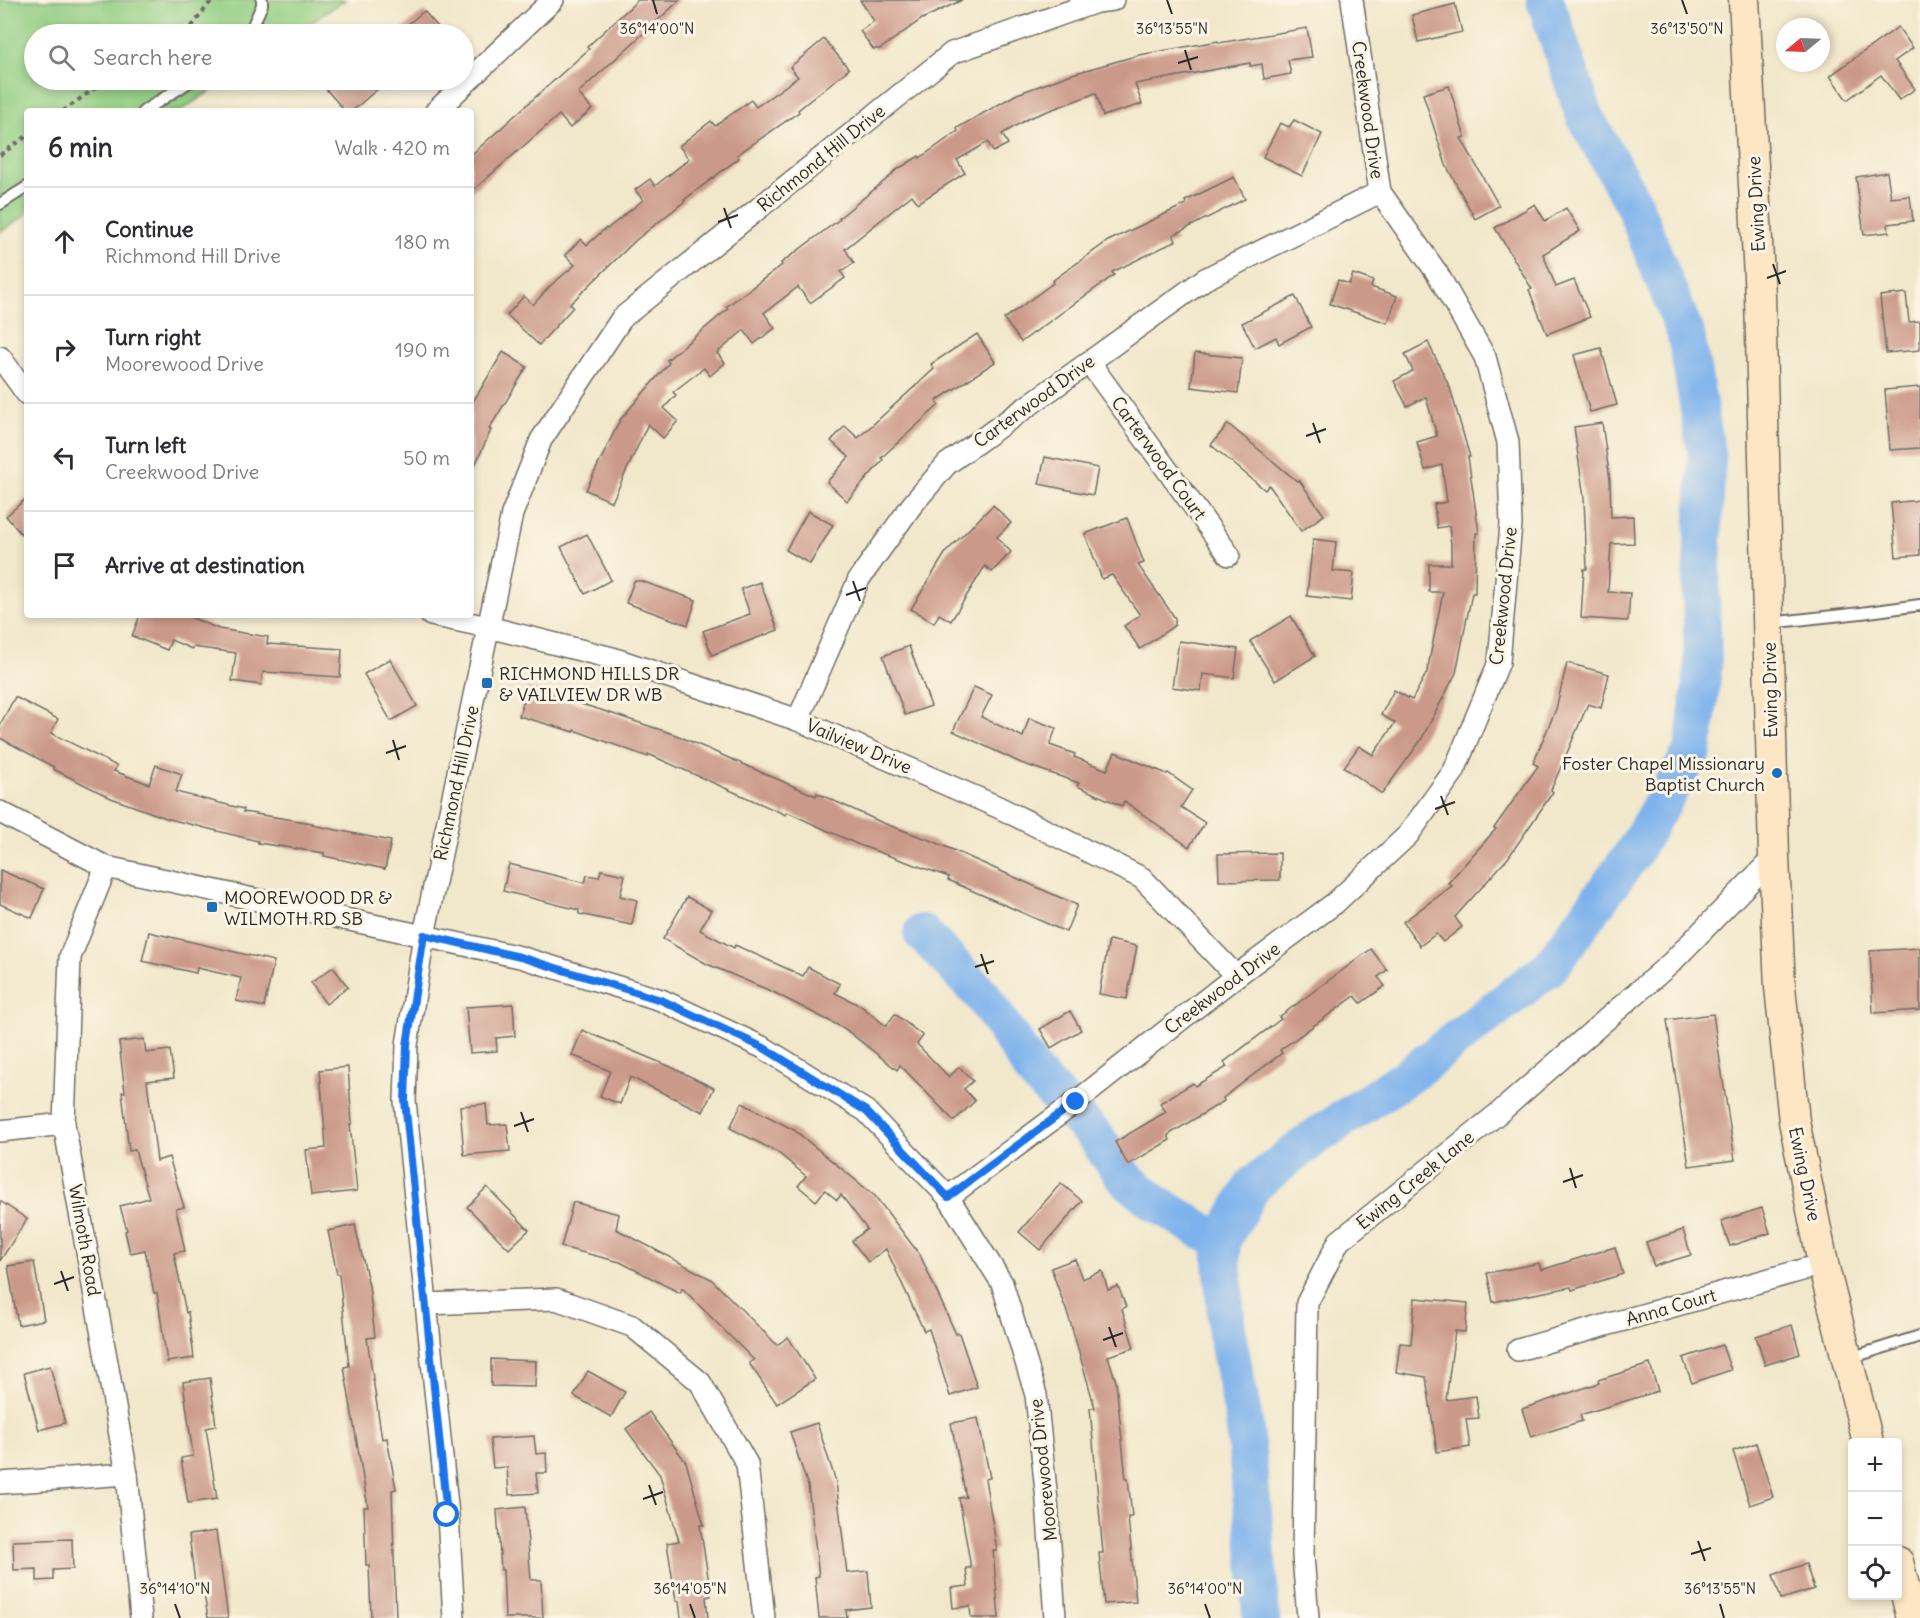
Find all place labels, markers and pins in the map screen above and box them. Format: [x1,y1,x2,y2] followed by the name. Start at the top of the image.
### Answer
[499,662,680,706] place label: RICHMOND HILLS DR & VAILVIEW DR WB
[480,676,494,690] marker: RICHMOND HILLS DR & VAILVIEW DR WB
[1562,752,1765,796] place label: Foster Chapel Missionary Baptist Church
[1770,766,1784,780] marker: Foster Chapel Missionary Baptist Church
[224,886,392,930] place label: MOOREWOOD DR & WILMOTH RD SB
[205,900,219,914] marker: MOOREWOOD DR & WILMOTH RD SB

